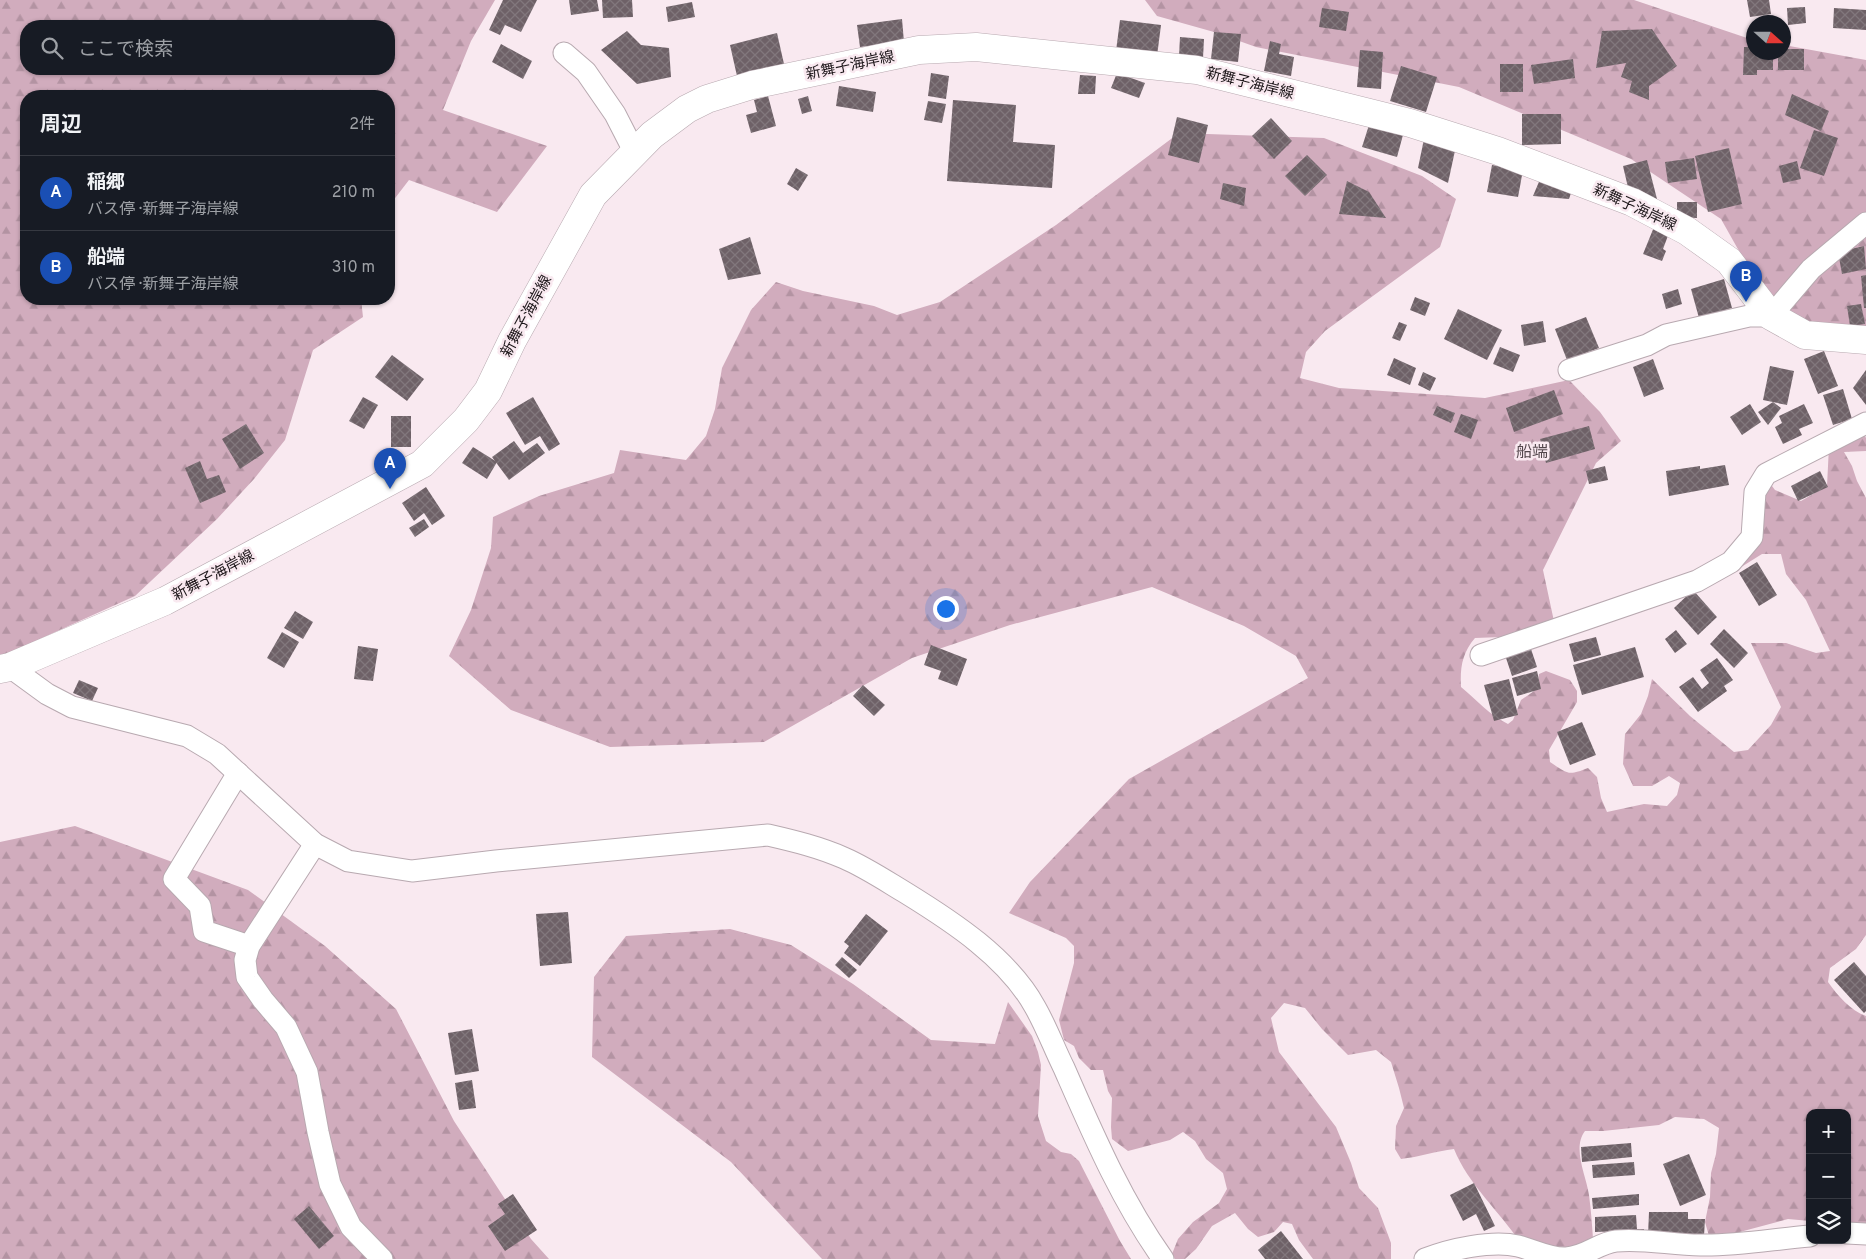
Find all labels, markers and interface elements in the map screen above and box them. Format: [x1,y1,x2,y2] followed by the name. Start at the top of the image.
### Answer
[1746,15,1791,60] north arrow
[20,20,395,75] search box
[38,34,66,62] icon: search
[78,38,173,62] text: ここで検索
[804,48,896,85] street label: 新舞子海岸線
[1204,64,1296,105] street label: 新舞子海岸線
[40,112,82,139] text: 周辺
[349,115,375,135] text: 2件
[87,171,125,195] text: 稲郷
[1590,181,1679,236] street label: 新舞子海岸線
[50,183,62,203] text: A
[332,183,375,203] text: 210 m
[87,200,239,220] text: バス停 · 新舞子海岸線
[87,246,125,270] text: 船端
[50,258,62,278] text: B
[332,258,375,278] text: 310 m
[1730,261,1762,302] pin: B
[498,273,557,361] street label: 新舞子海岸線
[87,275,239,295] text: バス停 · 新舞子海岸線
[1516,443,1548,463] district label: 船端
[374,448,406,489] pin: A
[170,547,258,606] street label: 新舞子海岸線
[933,596,959,622] your location
[1806,1109,1851,1244] map controls
[1806,1109,1851,1154] button: +
[1806,1154,1851,1199] button: −
[1806,1199,1851,1244] button: layers

